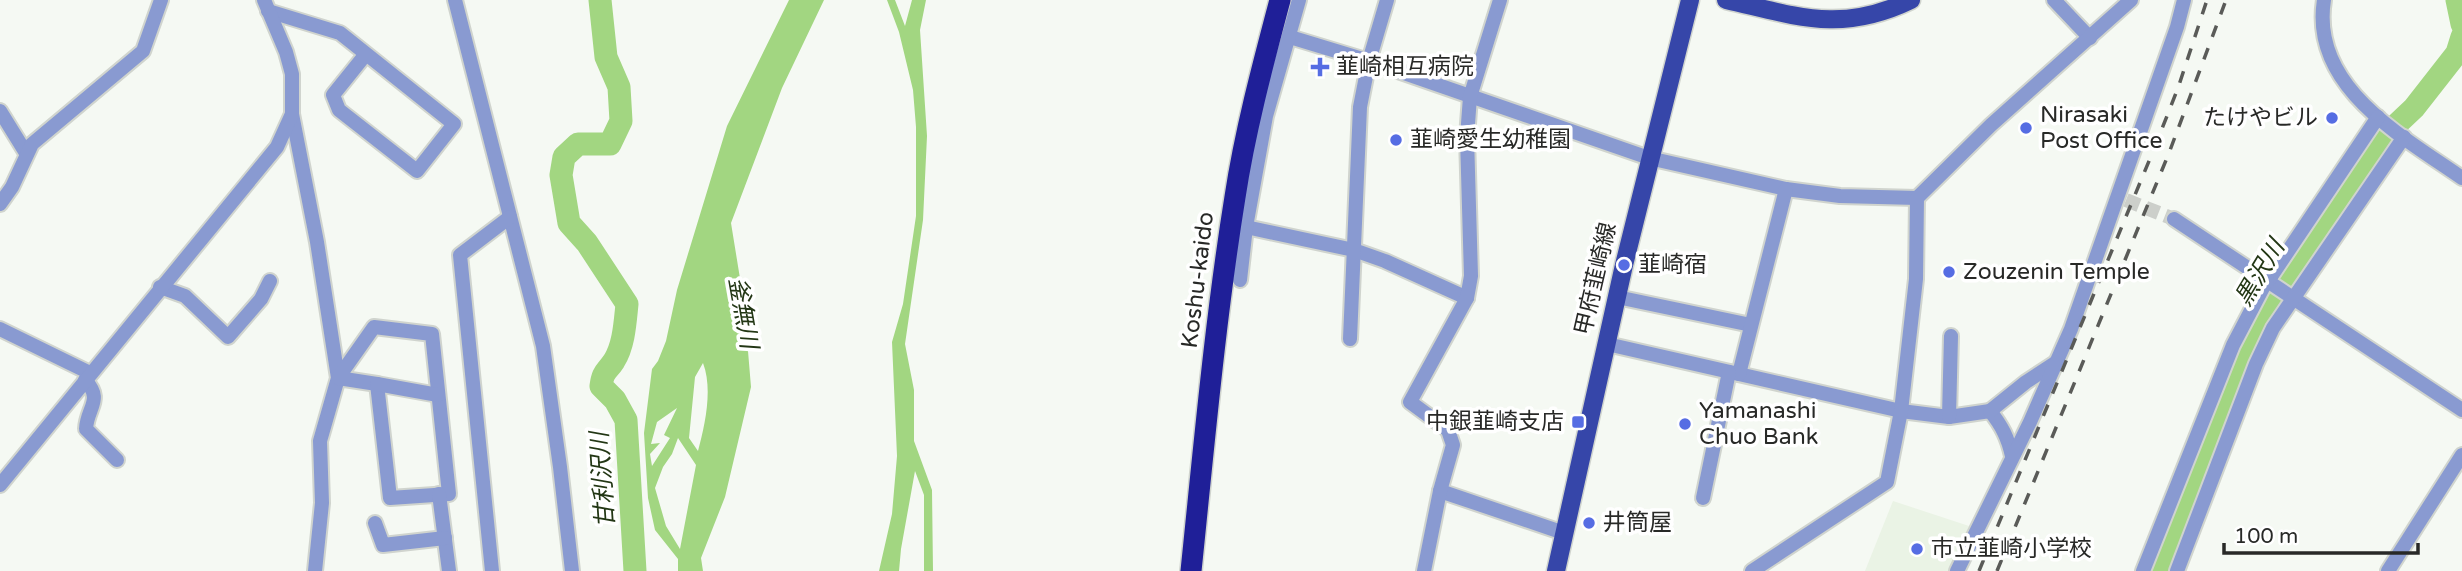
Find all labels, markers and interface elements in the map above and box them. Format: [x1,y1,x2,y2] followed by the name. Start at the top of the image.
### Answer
[1336,53,1474,81] place label: 韮崎相互病院
[1310,57,1330,77] marker: 韮崎相互病院
[2040,101,2162,155] place label: Nirasaki Post Office
[2203,104,2318,132] place label: たけやビル
[2324,110,2340,126] marker: たけやビル
[2018,120,2034,136] marker: Nirasaki Post Office
[1410,126,1571,154] place label: 韮崎愛生幼稚園
[1388,132,1404,148] marker: 韮崎愛生幼稚園
[1176,210,1220,350] street label: Koshu-kaido
[1569,220,1623,338] street label: 甲府韮崎線
[2229,232,2293,311] water label: 黒沢川
[1638,251,1707,279] place label: 韮崎宿
[1616,257,1632,273] marker: 韮崎宿
[1963,258,2150,286] place label: Zouzenin Temple
[1941,264,1957,280] marker: Zouzenin Temple
[722,275,764,354] water label: 釜無川
[1699,397,1818,451] place label: Yamanashi Chuo Bank
[1426,408,1564,436] place label: 中銀韮崎支店
[1570,414,1586,430] marker: 中銀韮崎支店
[1677,416,1693,432] marker: Yamanashi Chuo Bank
[585,428,621,529] water label: 甘利沢川
[1603,509,1672,537] place label: 井筒屋
[2224,512,2418,556] scale bar
[1581,515,1597,531] marker: 井筒屋
[2234,524,2298,549] text: 100 m
[1931,535,2092,563] place label: 市立韮崎小学校
[1909,541,1925,557] marker: 市立韮崎小学校

